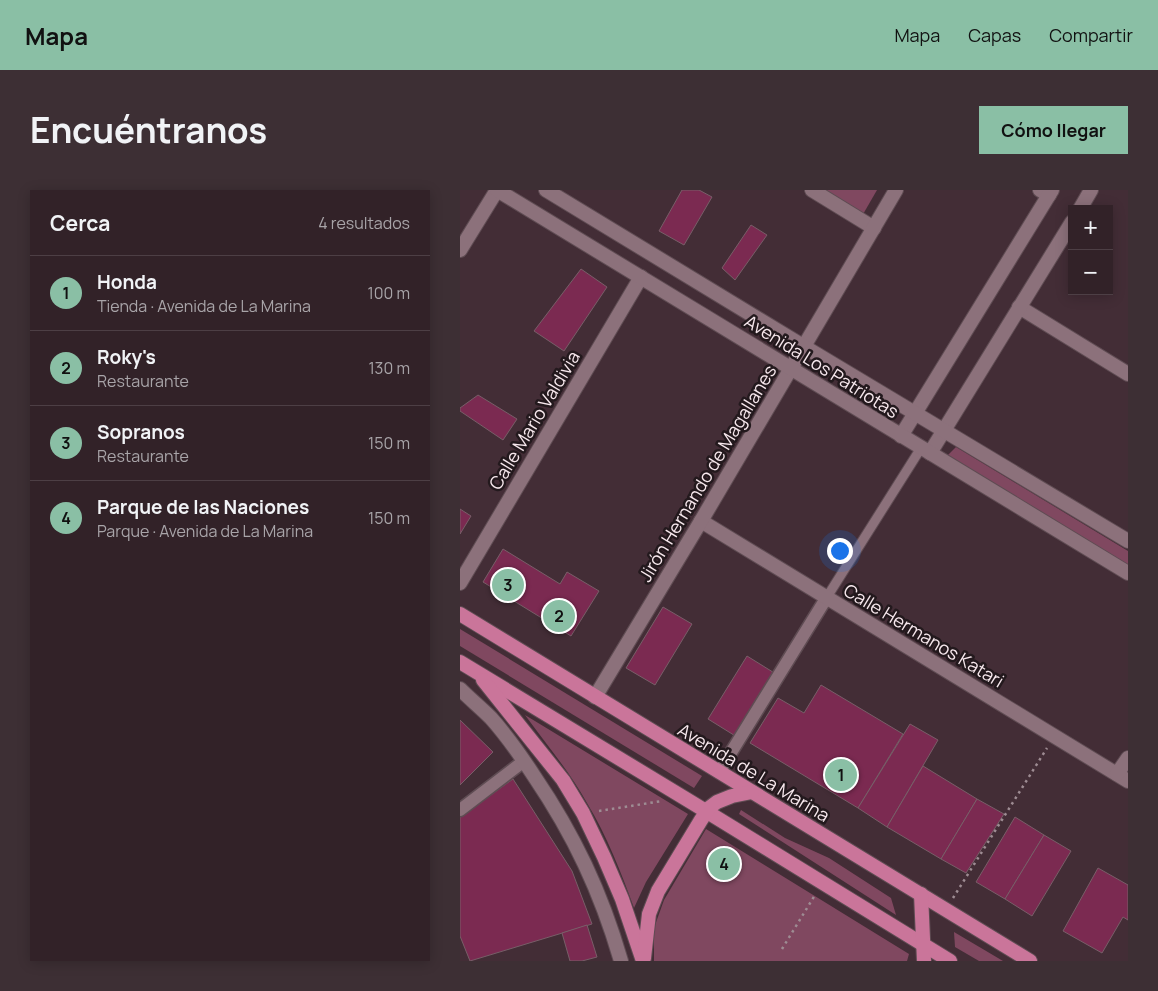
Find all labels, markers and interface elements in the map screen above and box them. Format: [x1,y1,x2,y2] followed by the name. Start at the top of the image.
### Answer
[25,19,88,52] text: Mapa
[894,23,940,47] text: Mapa
[968,23,1021,47] text: Capas
[1049,23,1133,47] text: Compartir
[30,106,267,154] text: Encuéntranos
[979,106,1128,154] button: Cómo llegar
[1068,205,1113,295] map controls
[1068,205,1113,250] button: +
[50,209,110,237] text: Cerca
[318,212,410,234] text: 4 resultados
[1068,250,1113,295] button: −
[97,269,157,295] text: Honda
[62,282,70,304] text: 1
[367,282,410,304] text: 100 m
[97,295,311,317] text: Tienda · Avenida de La Marina
[740,309,904,423] street label: Avenida Los Patriotas
[97,344,156,370] text: Roky's
[483,346,585,494] street label: Calle Mario Valdivia
[61,357,71,379] text: 2
[368,357,410,379] text: 130 m
[633,360,781,586] street label: Jirón Hernando de Magallanes
[97,370,189,392] text: Restaurante
[97,419,185,445] text: Sopranos
[61,432,71,454] text: 3
[368,432,410,454] text: 150 m
[97,445,189,467] text: Restaurante
[97,494,309,520] text: Parque de las Naciones
[61,507,71,529] text: 4
[368,507,410,529] text: 150 m
[97,520,313,542] text: Parque · Avenida de La Marina
[827,538,853,564] your location
[492,566,524,604] pin: 3
[839,578,1009,692] street label: Calle Hermanos Katari
[543,597,575,635] pin: 2
[674,717,834,827] street label: Avenida de La Marina
[825,756,857,794] pin: 1
[708,845,740,883] pin: 4

